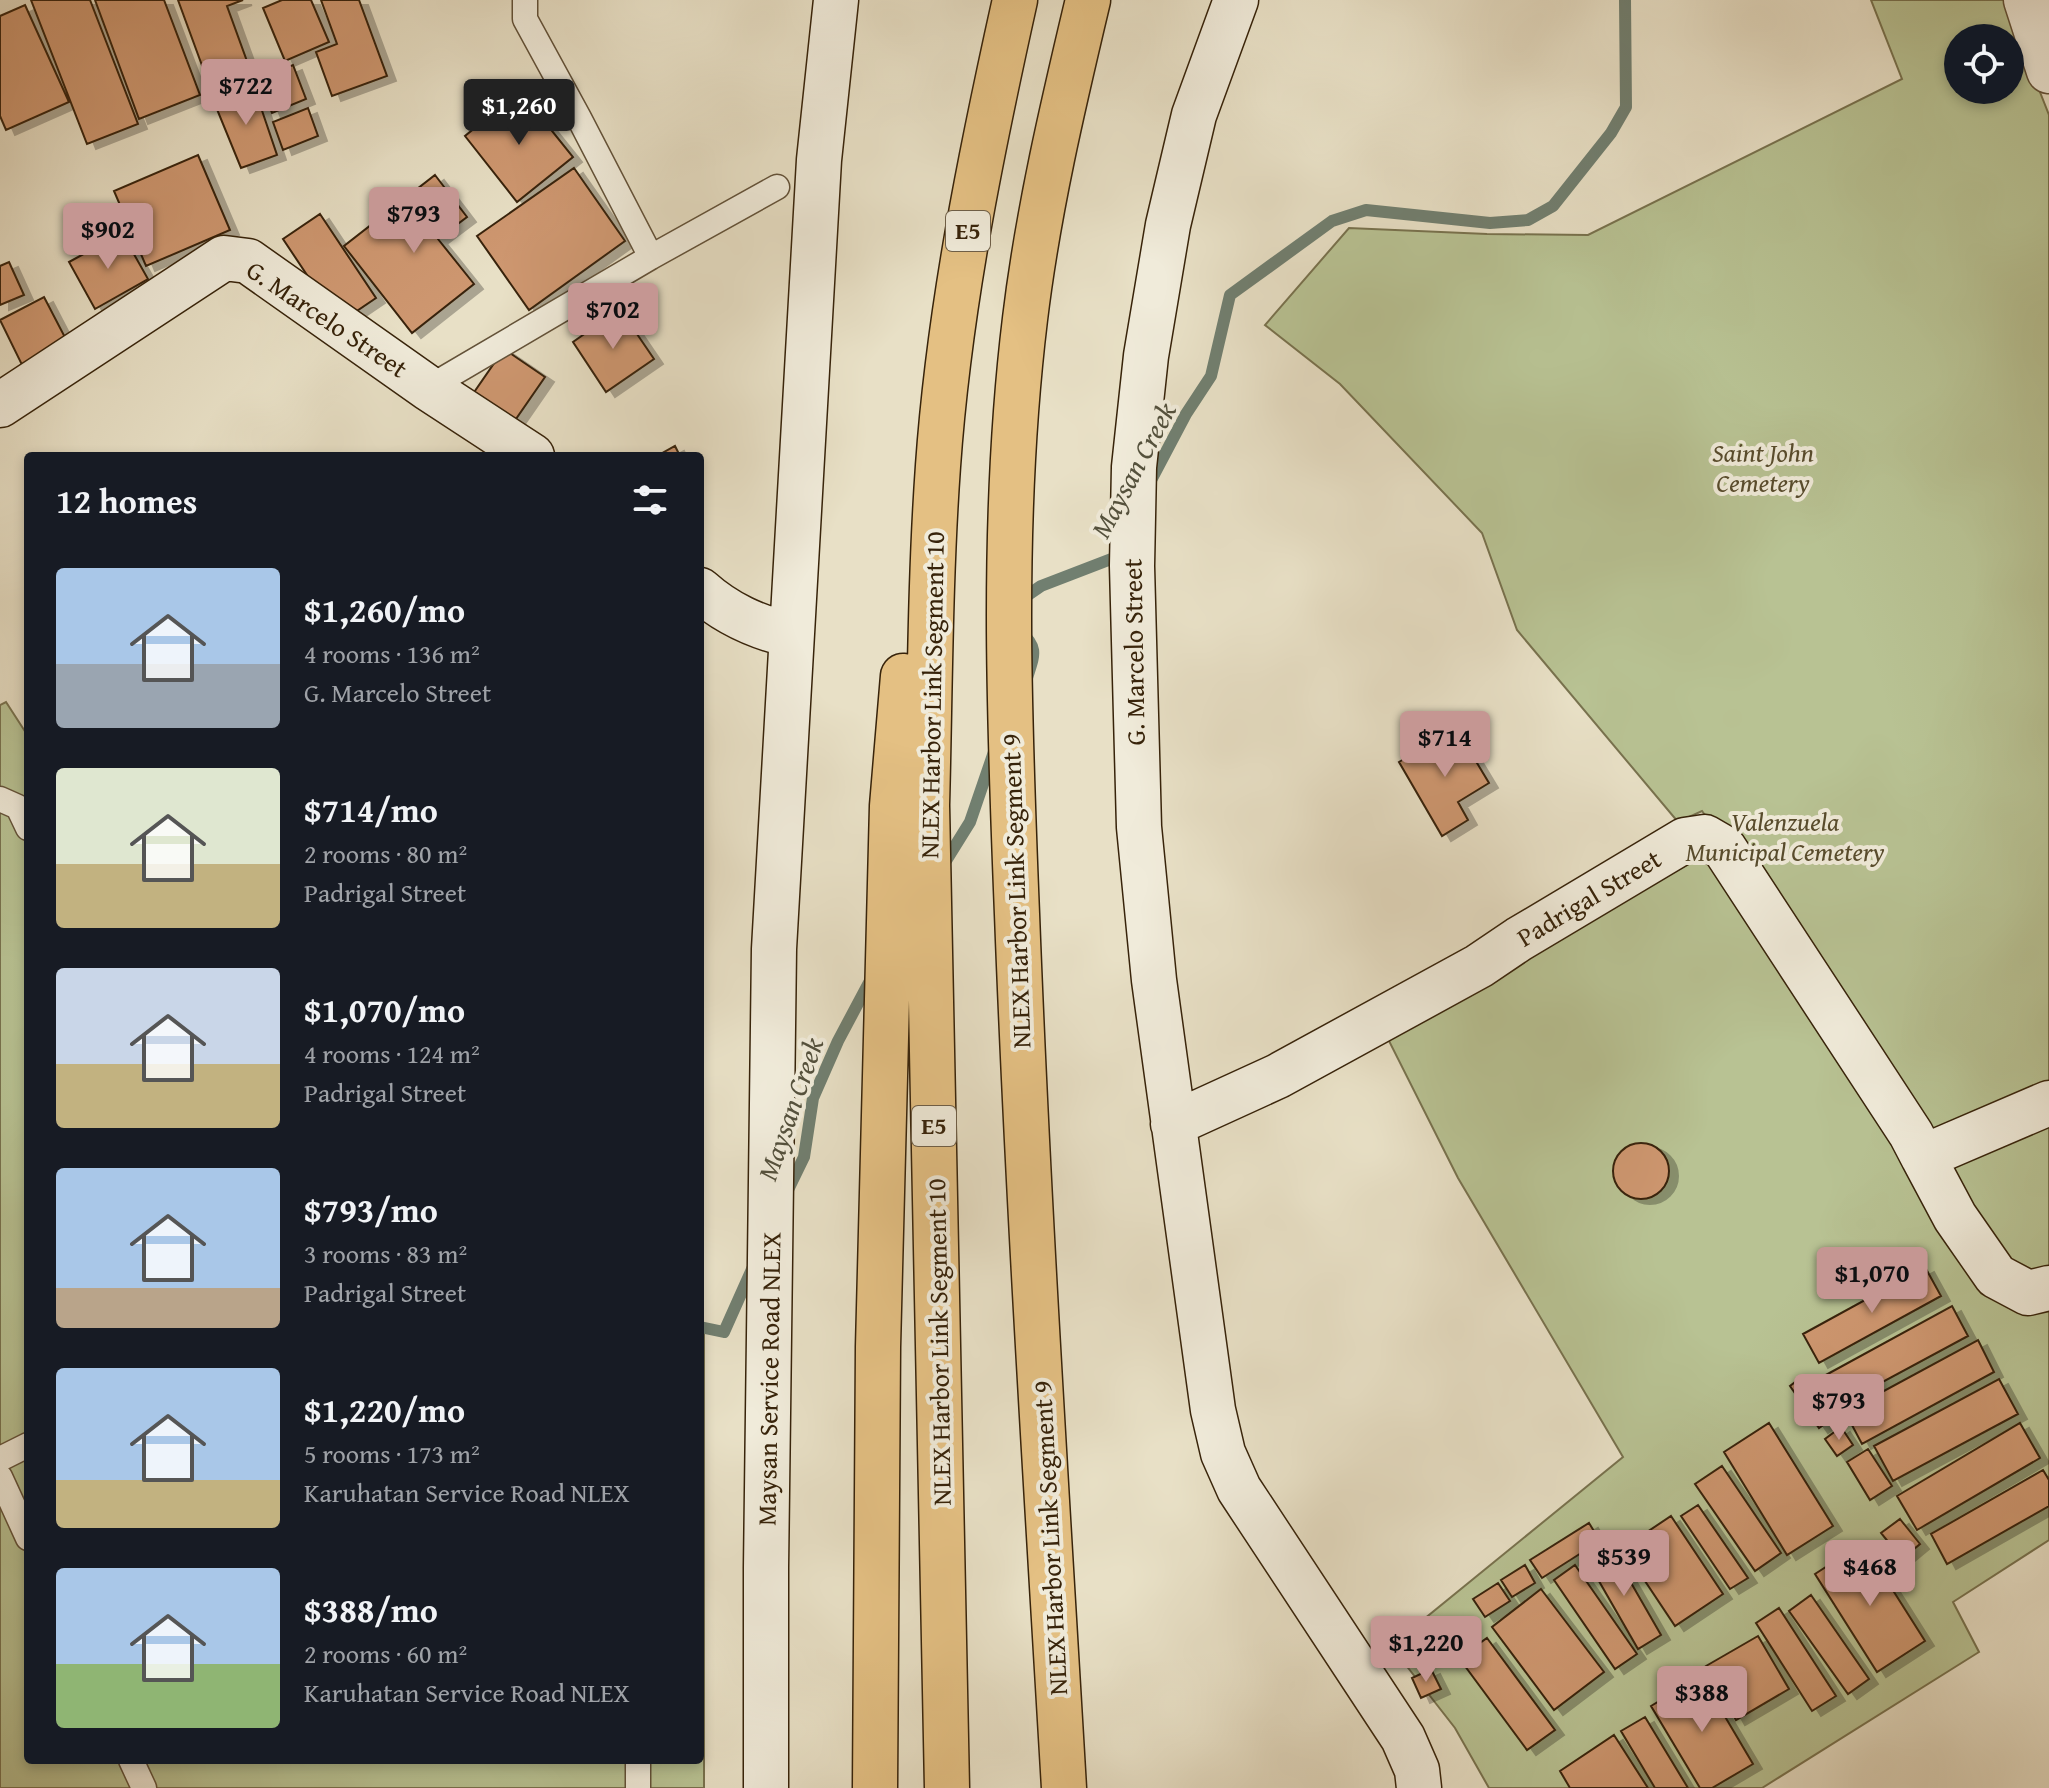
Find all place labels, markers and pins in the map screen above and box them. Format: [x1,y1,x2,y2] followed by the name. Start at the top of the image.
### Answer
[199,59,293,127] pin: $722
[454,79,584,147] pin: $1,260
[367,187,461,255] pin: $793
[61,203,155,271] pin: $902
[566,283,660,351] pin: $702
[1398,711,1492,779] pin: $714
[1807,1247,1937,1315] pin: $1,070
[1792,1374,1886,1442] pin: $793
[1577,1530,1671,1598] pin: $539
[1823,1540,1917,1608] pin: $468
[1361,1616,1491,1684] pin: $1,220
[1655,1666,1749,1734] pin: $388

